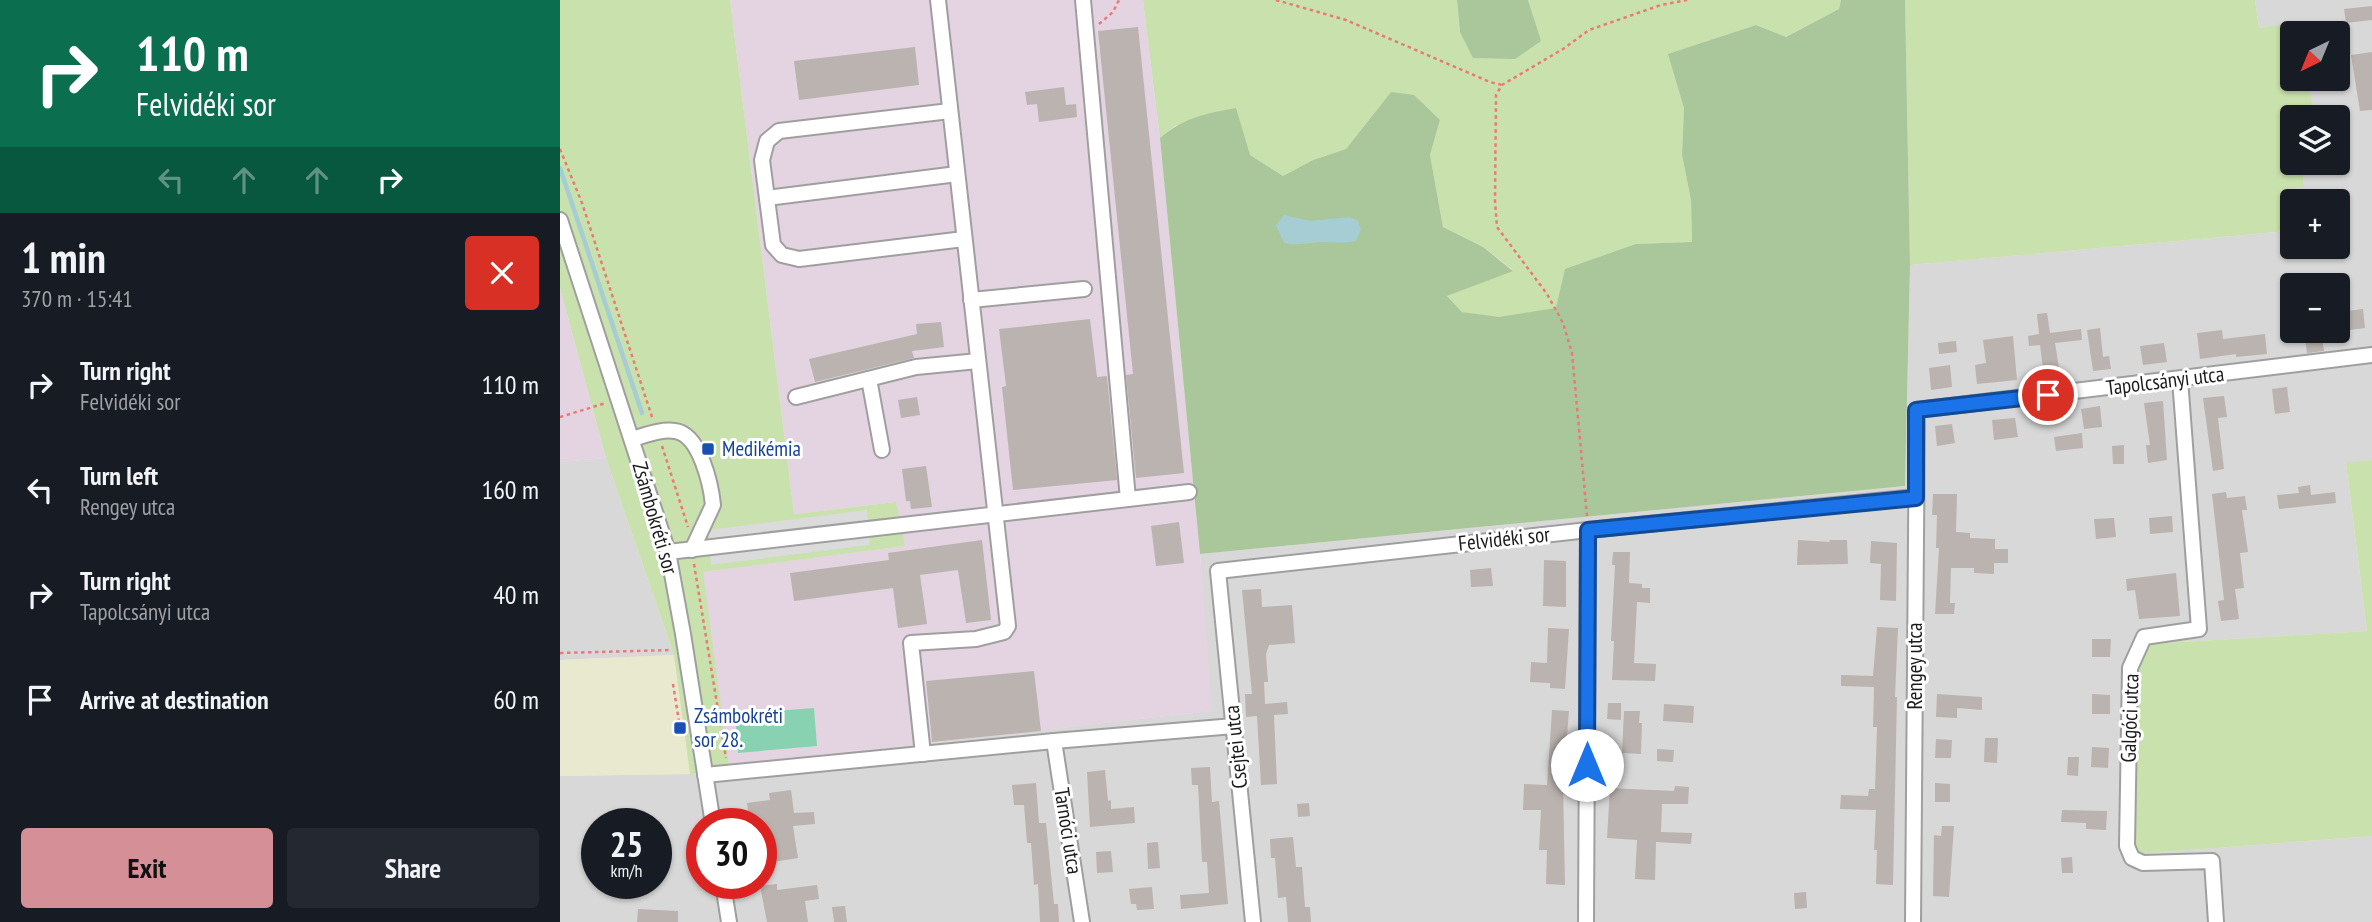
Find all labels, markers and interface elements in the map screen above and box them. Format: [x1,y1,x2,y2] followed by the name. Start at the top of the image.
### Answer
[136,21,249,85] text: 110 m
[2280,21,2350,91] north arrow
[2280,21,2350,343] map controls
[21,28,112,119] icon: right
[136,83,276,125] text: Felvidéki sor
[2280,105,2350,175] button: layers
[152,161,190,199] icon: left
[225,161,263,199] icon: ahead
[298,161,336,199] icon: ahead
[371,161,409,199] icon: right
[2280,189,2350,259] button: +
[21,230,106,285] text: 1 min
[465,236,539,310] button: close
[2280,273,2350,343] button: −
[21,284,133,313] text: 370 m · 15:41
[80,354,171,387] text: Turn right
[2104,360,2226,401] street label: Tapolcsányi utca
[2018,365,2078,425] pin
[21,366,59,404] icon: right
[481,368,539,401] text: 110 m
[2029,376,2067,414] icon: arrive
[80,387,181,416] text: Felvidéki sor
[722,435,801,462] place label: Medikémia
[700,441,716,457] marker: Medikémia
[80,459,158,492] text: Turn left
[627,459,684,577] street label: Zsámbokréti sor
[21,471,59,509] icon: left
[481,473,539,506] text: 160 m
[80,492,175,521] text: Rengey utca
[1457,520,1551,557] street label: Felvidéki sor
[80,564,171,597] text: Turn right
[21,576,59,614] icon: right
[493,578,539,611] text: 40 m
[80,597,210,626] text: Tapolcsányi utca
[1901,623,1928,709] street label: Rengey utca
[2114,673,2145,763] street label: Galgóci utca
[21,681,59,719] icon: arrive
[80,683,269,716] text: Arrive at destination
[493,683,539,716] text: 60 m
[694,702,783,753] place label: Zsámbokréti sor 28.
[1218,704,1253,790] street label: Csejtei utca
[672,720,688,736] marker: Zsámbokréti sor 28.
[1550,728,1624,802] position arrow
[1048,786,1089,876] street label: Tarnóci utca
[686,808,777,899] speed limit sign: 30
[610,821,643,867] text: 25
[21,828,273,908] button: Exit
[287,828,539,908] button: Share
[611,859,642,882] text: km/h

